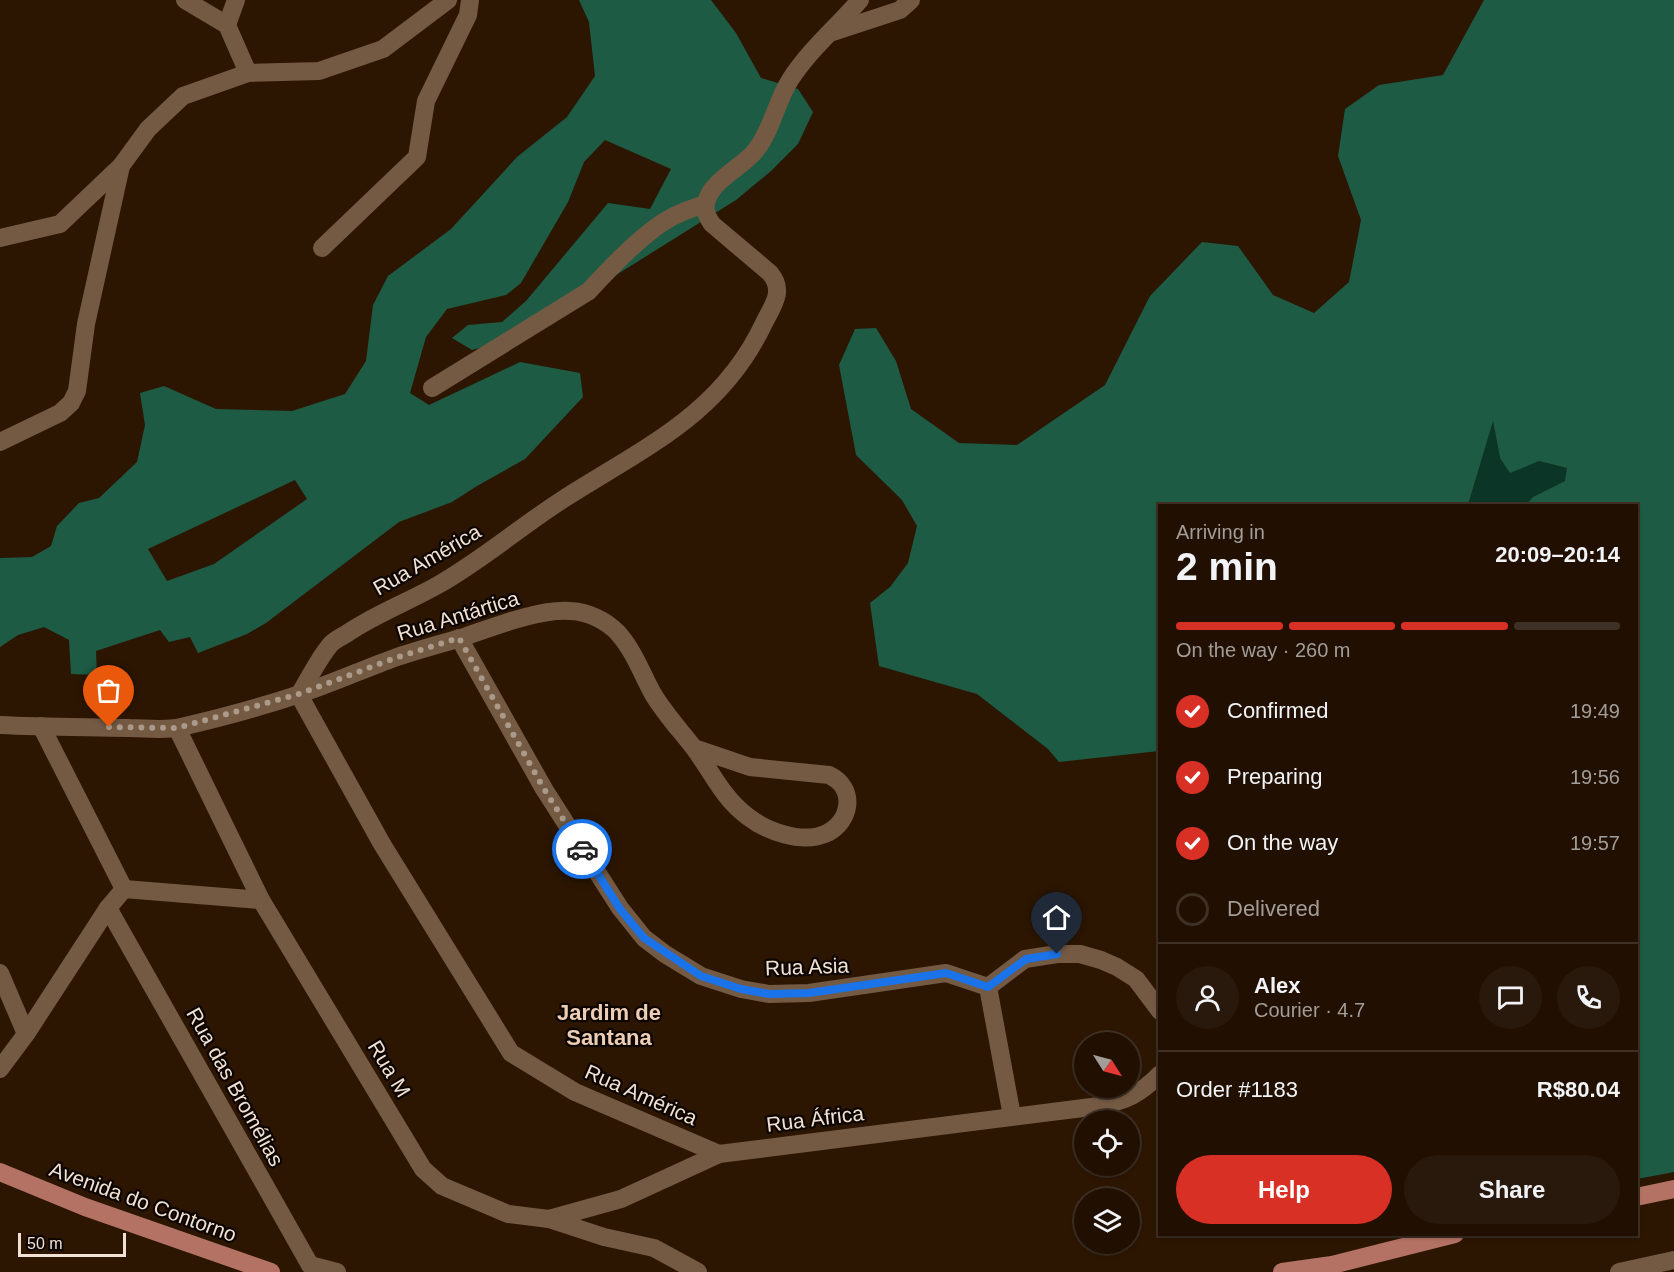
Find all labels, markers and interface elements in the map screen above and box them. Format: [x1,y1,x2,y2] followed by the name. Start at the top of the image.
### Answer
[369,519,485,600] street label: Rua América
[1176,521,1265,543] text: Arriving in
[1495,542,1620,567] text: 20:09–20:14
[1176,545,1278,588] text: 2 min
[394,586,522,645] street label: Rua Antártica
[1176,639,1351,661] text: On the way · 260 m
[83,665,134,727] pin
[92,674,125,707] icon: bag
[1176,695,1209,728] icon: check
[1227,698,1328,723] text: Confirmed
[1570,700,1620,722] text: 19:49
[1176,761,1209,794] icon: check
[1227,764,1322,789] text: Preparing
[1570,766,1620,788] text: 19:56
[552,819,612,879] courier
[1176,827,1209,860] icon: check
[1227,830,1338,855] text: On the way
[1570,832,1620,854] text: 19:57
[566,833,599,866] icon: car
[1031,892,1082,954] pin
[1227,896,1320,921] text: Delivered
[1040,901,1073,934] icon: home
[765,954,850,979] street label: Rua Asia
[1176,966,1239,1029] button: person
[1479,966,1542,1029] button: chat
[1557,966,1620,1029] button: phone
[1254,973,1300,998] text: Alex
[1254,999,1365,1021] text: Courier · 4.7
[557,1000,661,1050] district label: Jardim de Santana
[182,1004,289,1170] street label: Rua das Bromélias
[1074,1032,1140,1098] north arrow
[1074,1032,1140,1254] map controls
[364,1036,415,1101] street label: Rua M
[582,1060,701,1130] street label: Rua América
[1176,1077,1298,1102] text: Order #1183
[1537,1077,1620,1102] text: R$80.04
[765,1101,865,1136] street label: Rua África
[1074,1110,1140,1176] button: locate
[1176,1155,1392,1224] button: Help
[1404,1155,1620,1224] button: Share
[47,1157,240,1246] street label: Avenida do Contorno
[1074,1188,1140,1254] button: layers
[18,1230,126,1258] scale bar
[27,1235,63,1252] text: 50 m

